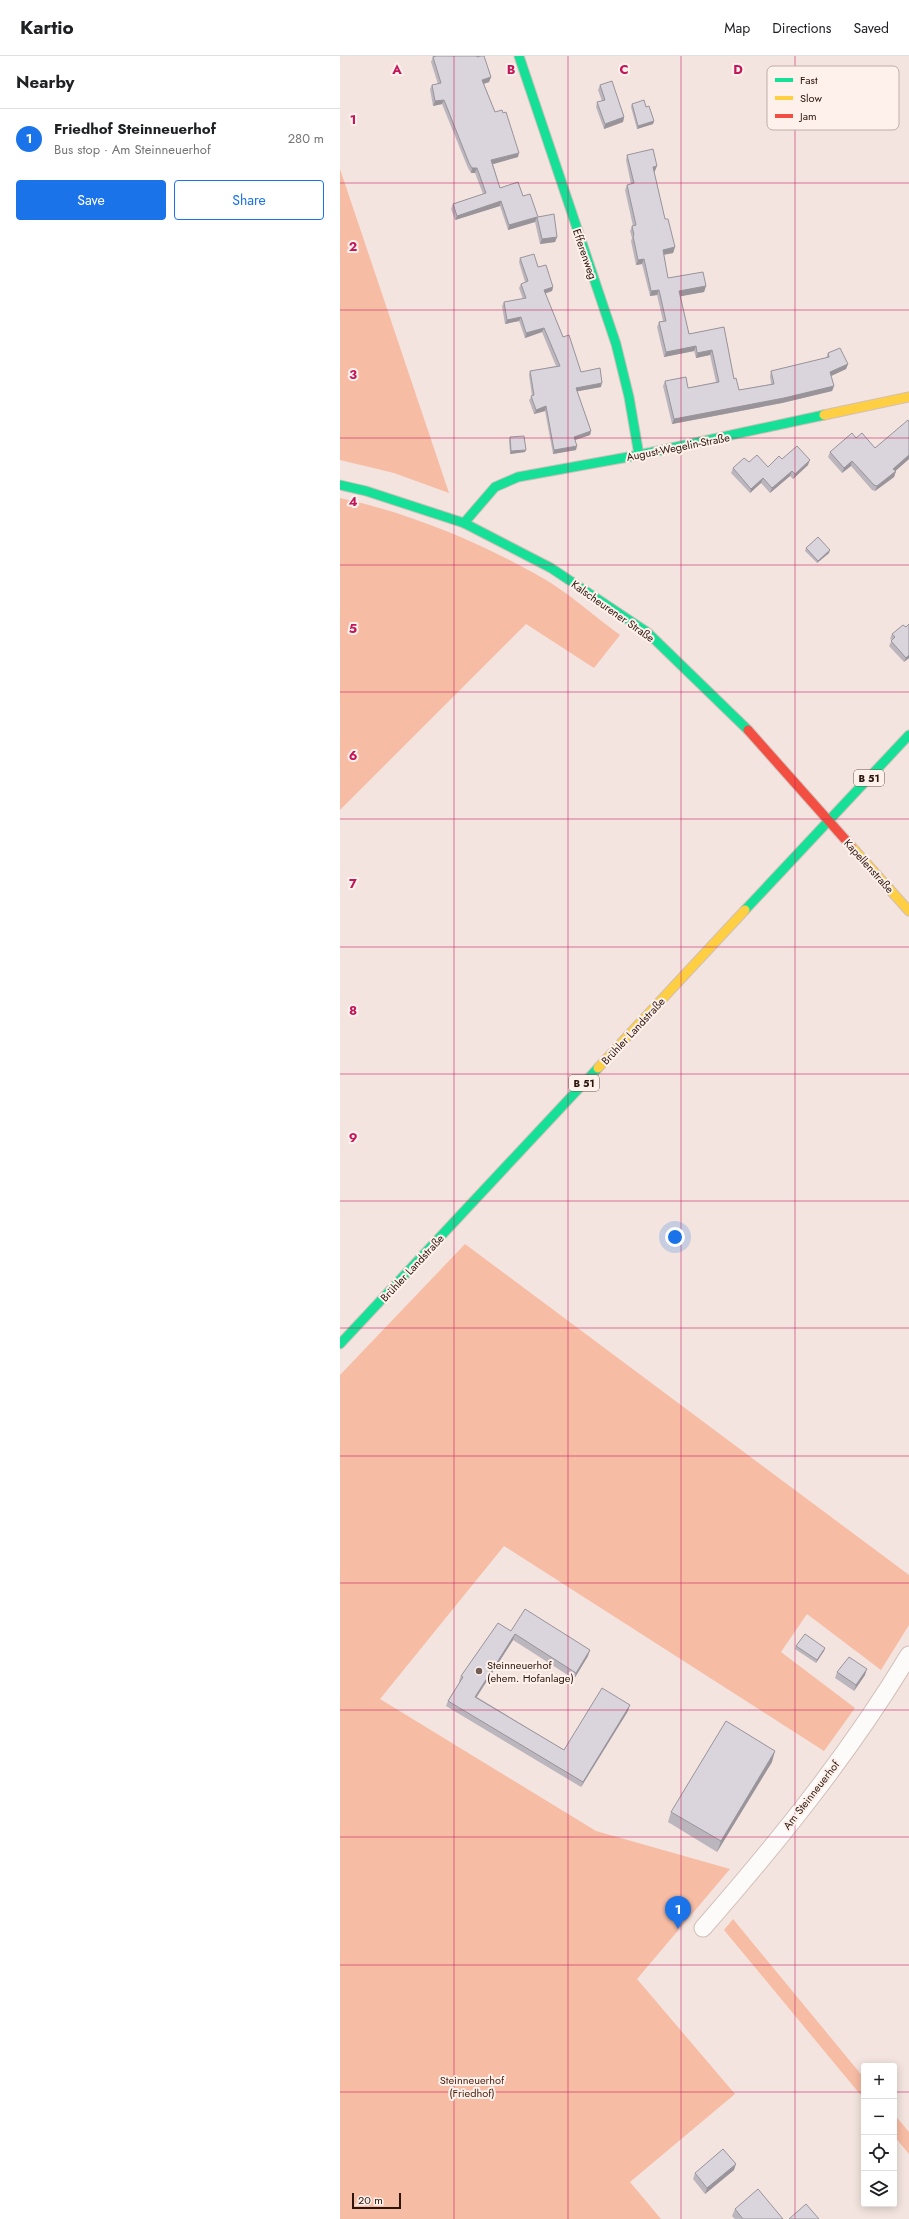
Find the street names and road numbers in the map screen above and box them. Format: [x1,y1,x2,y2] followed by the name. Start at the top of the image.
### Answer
[569,227,601,281] street label: Efferenweg
[625,429,731,465] street label: August-Wegelin-Straße
[568,576,658,646] street label: Kalscheurener Straße
[854,770,884,786] road number: B 51
[840,835,898,897] street label: Kapellenstraße
[597,993,669,1068] street label: Brühler Landstraße
[569,1075,599,1091] road number: B 51
[376,1230,448,1305] street label: Brühler Landstraße
[779,1756,844,1833] street label: Am Steinneuerhof

